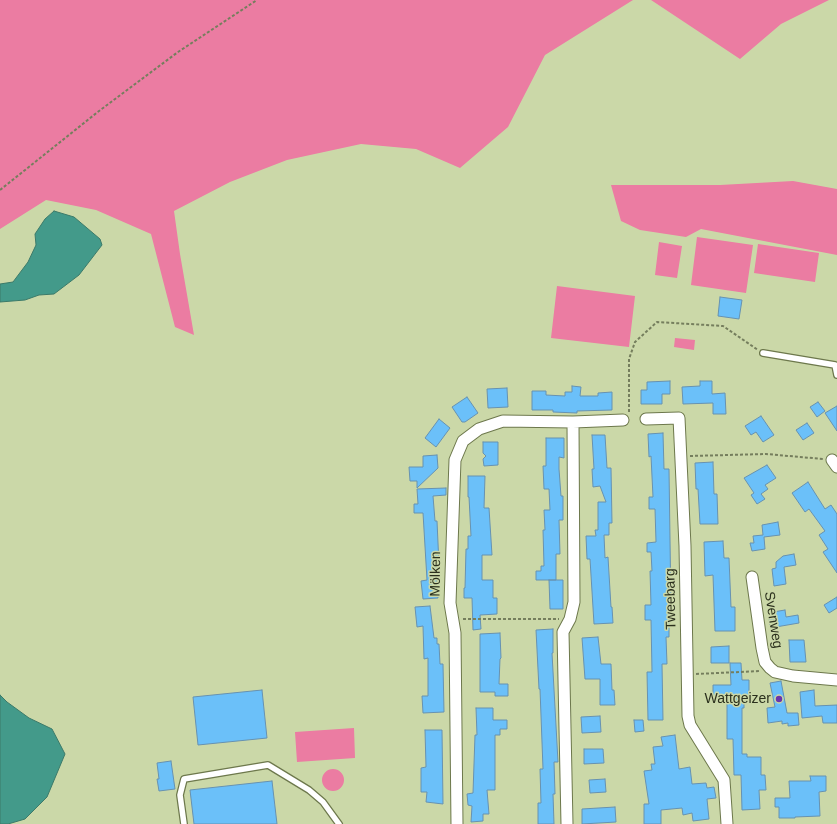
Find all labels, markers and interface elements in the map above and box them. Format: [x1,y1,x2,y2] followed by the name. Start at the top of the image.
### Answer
[427,551,445,597] street label: Mölken
[662,568,680,630] street label: Tweebarg
[760,590,786,650] street label: Svenweg
[705,691,771,707] place label: Wattgeizer
[774,694,784,704] marker: Wattgeizer

